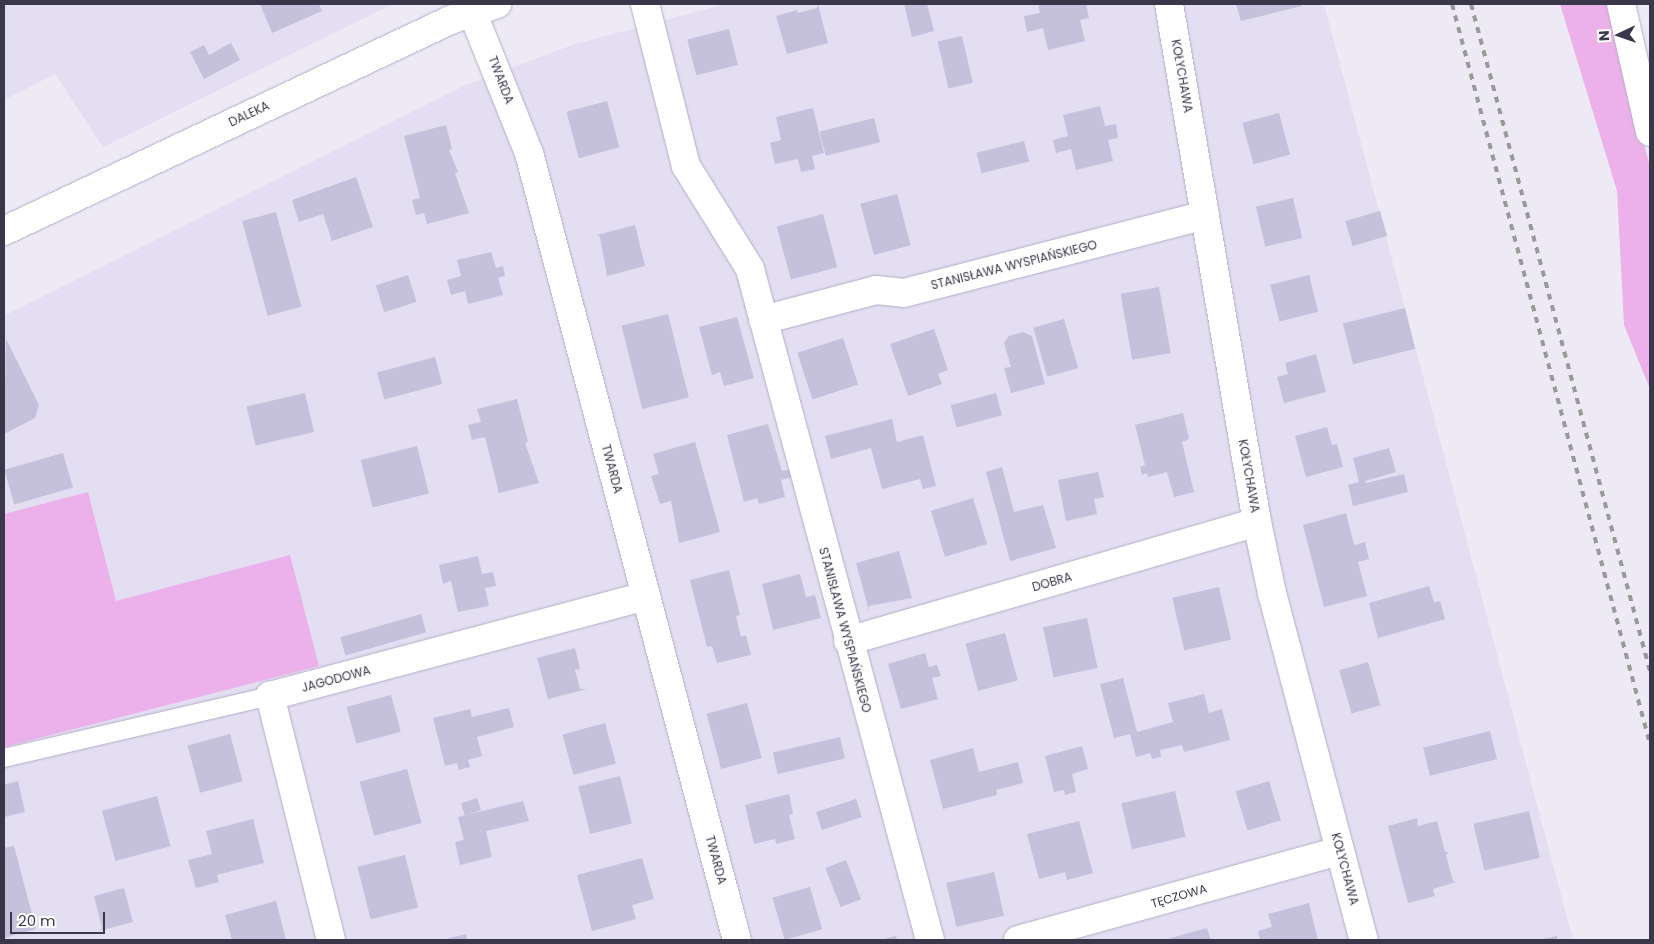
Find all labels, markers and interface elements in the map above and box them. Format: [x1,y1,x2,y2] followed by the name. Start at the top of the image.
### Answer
[1594,10,1644,60] north arrow
[1594,30,1614,42] text: N
[1168,38,1196,114] street label: KOŁYCHAWA
[485,54,517,106] street label: TWARDA
[226,98,272,130] street label: DALEKA
[929,237,1099,293] street label: STANISŁAWA WYSPIAŃSKIEGO
[1235,438,1263,514] street label: KOŁYCHAWA
[599,443,625,495] street label: TWARDA
[816,546,874,714] street label: STANISŁAWA WYSPIAŃSKIEGO
[1030,569,1074,595] street label: DOBRA
[300,663,372,695] street label: JAGODOWA
[1328,831,1362,907] street label: KOŁYCHAWA
[703,834,729,886] street label: TWARDA
[1149,881,1209,911] street label: TĘCZOWA
[12,902,108,934] scale bar
[18,910,56,931] text: 20 m

